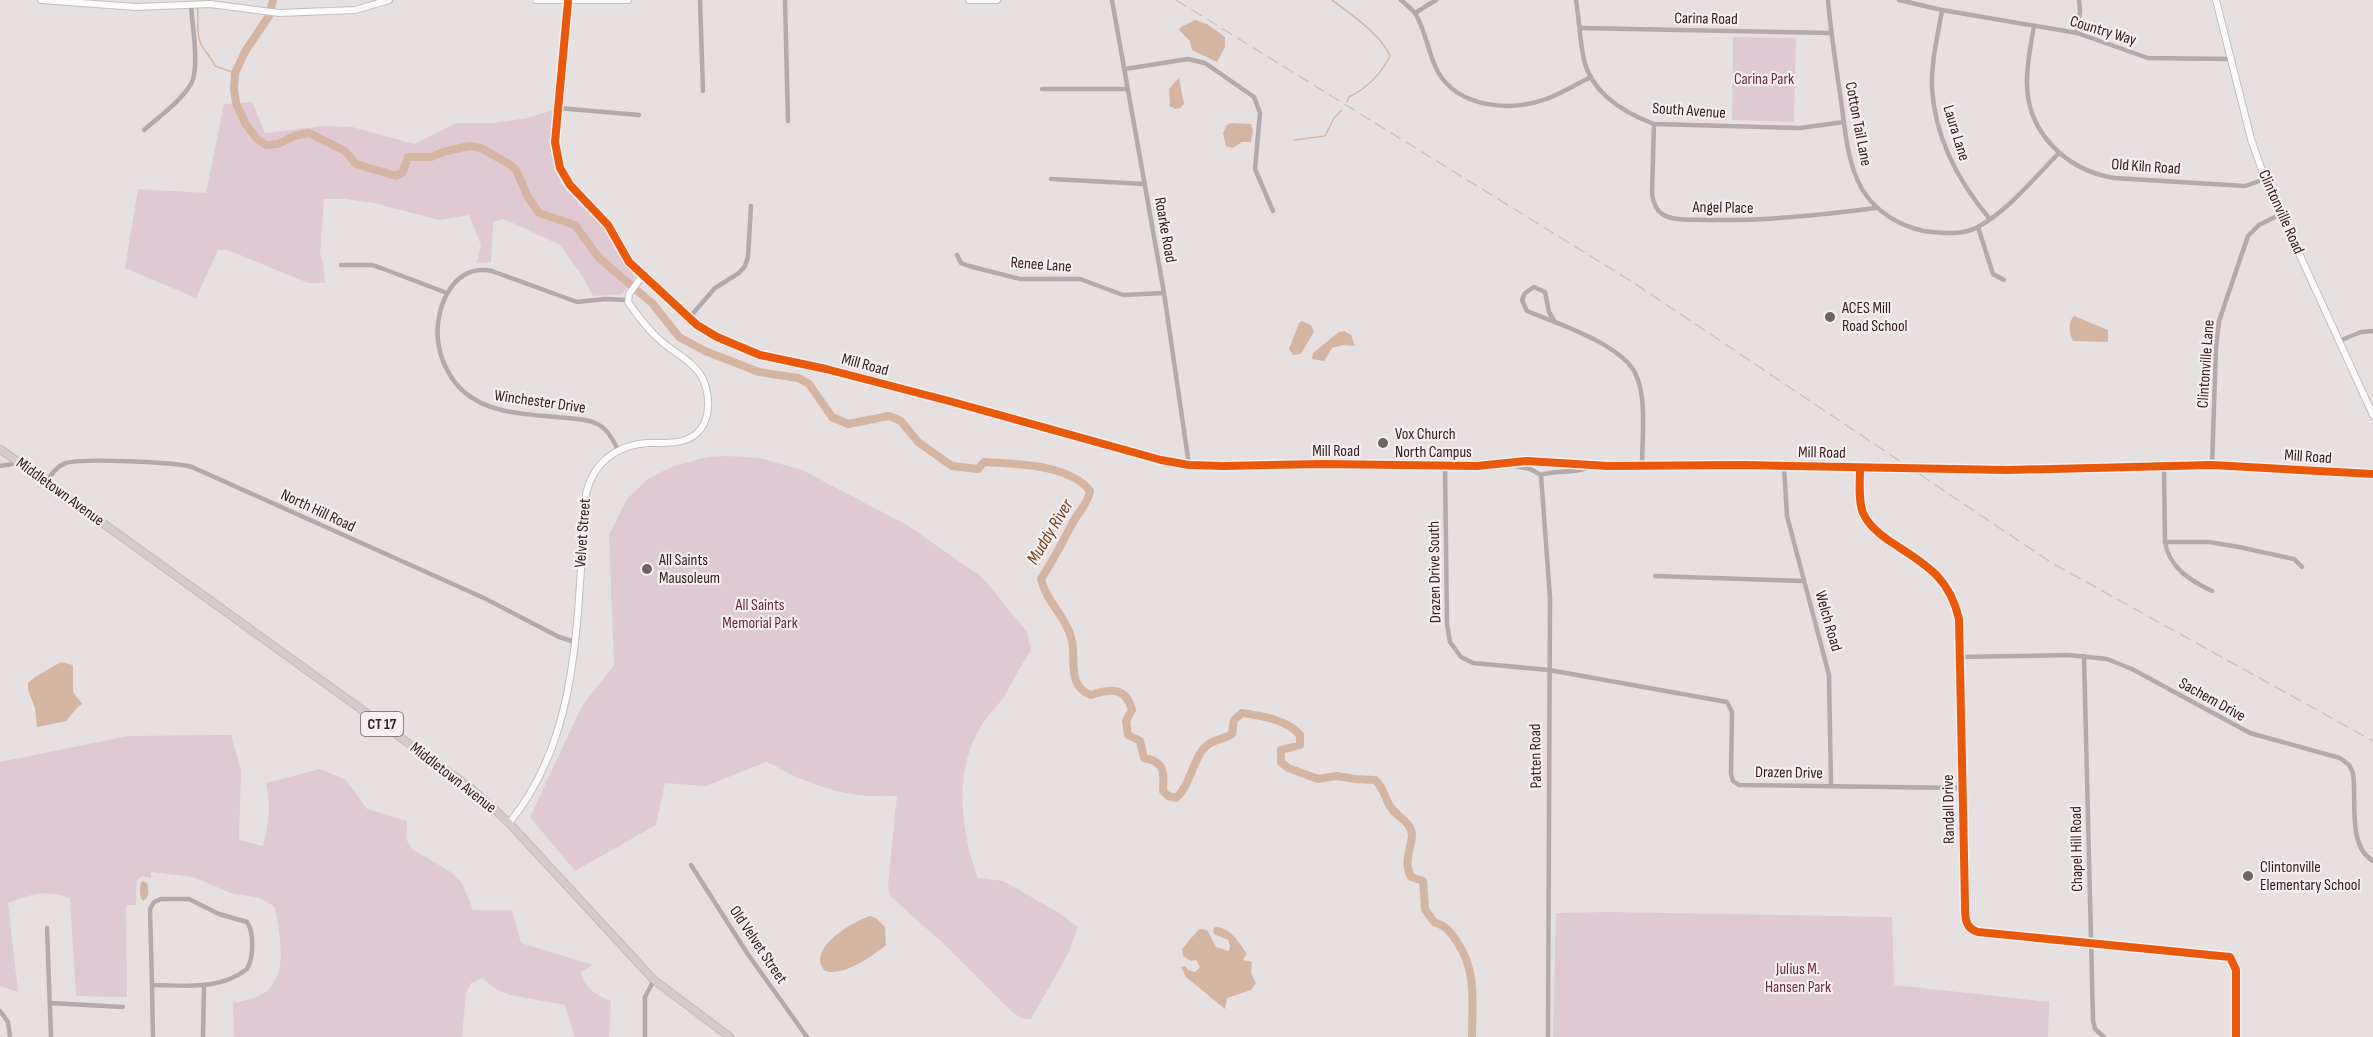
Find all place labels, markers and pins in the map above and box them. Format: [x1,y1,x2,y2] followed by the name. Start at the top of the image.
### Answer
[1841,299,1908,336] place label: ACES Mill Road School
[1823,310,1837,324] marker: ACES Mill Road School
[1395,425,1472,462] place label: Vox Church North Campus
[1376,436,1390,450] marker: Vox Church North Campus
[658,551,720,588] place label: All Saints Mausoleum
[640,562,654,576] marker: All Saints Mausoleum
[2260,858,2360,895] place label: Clintonville Elementary School
[2241,869,2255,883] marker: Clintonville Elementary School

